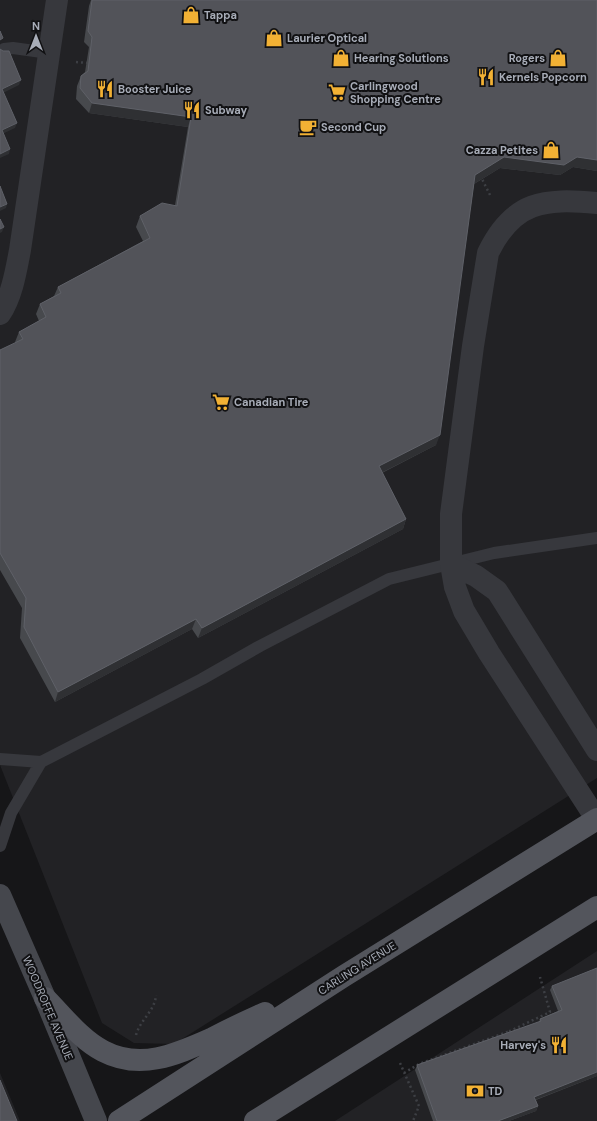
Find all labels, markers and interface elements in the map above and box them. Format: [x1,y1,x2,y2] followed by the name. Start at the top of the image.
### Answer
[181,5,201,25] shop icon: Tappa
[204,8,237,22] place label: Tappa
[16,16,56,56] north arrow
[32,19,40,33] text: N
[264,28,284,48] shop icon: Laurier Optical
[287,31,367,45] place label: Laurier Optical
[331,48,351,68] shop icon: Hearing Solutions
[548,48,568,68] shop icon: Rogers
[354,51,449,65] place label: Hearing Solutions
[509,51,545,65] place label: Rogers
[476,67,496,87] restaurant icon: Kernels Popcorn
[499,70,587,84] place label: Kernels Popcorn
[95,79,115,99] restaurant icon: Booster Juice
[350,79,441,106] place label: Carlingwood Shopping Centre
[118,82,192,96] place label: Booster Juice
[327,82,347,102] supermarket icon: Carlingwood Shopping Centre
[182,100,202,120] restaurant icon: Subway
[205,103,247,117] place label: Subway
[298,117,318,137] cafe icon: Second Cup
[321,120,386,134] place label: Second Cup
[541,140,561,160] shop icon: Cazza Petites
[466,143,538,157] place label: Cazza Petites
[211,392,231,412] supermarket icon: Canadian Tire
[234,395,309,409] place label: Canadian Tire
[315,938,399,998] street label: CARLING AVENUE
[20,954,76,1062] street label: WOODROFFE AVENUE
[549,1035,569,1055] restaurant icon: Harvey's
[500,1038,546,1052] place label: Harvey's
[465,1081,485,1101] bank icon: TD
[488,1084,503,1098] place label: TD

